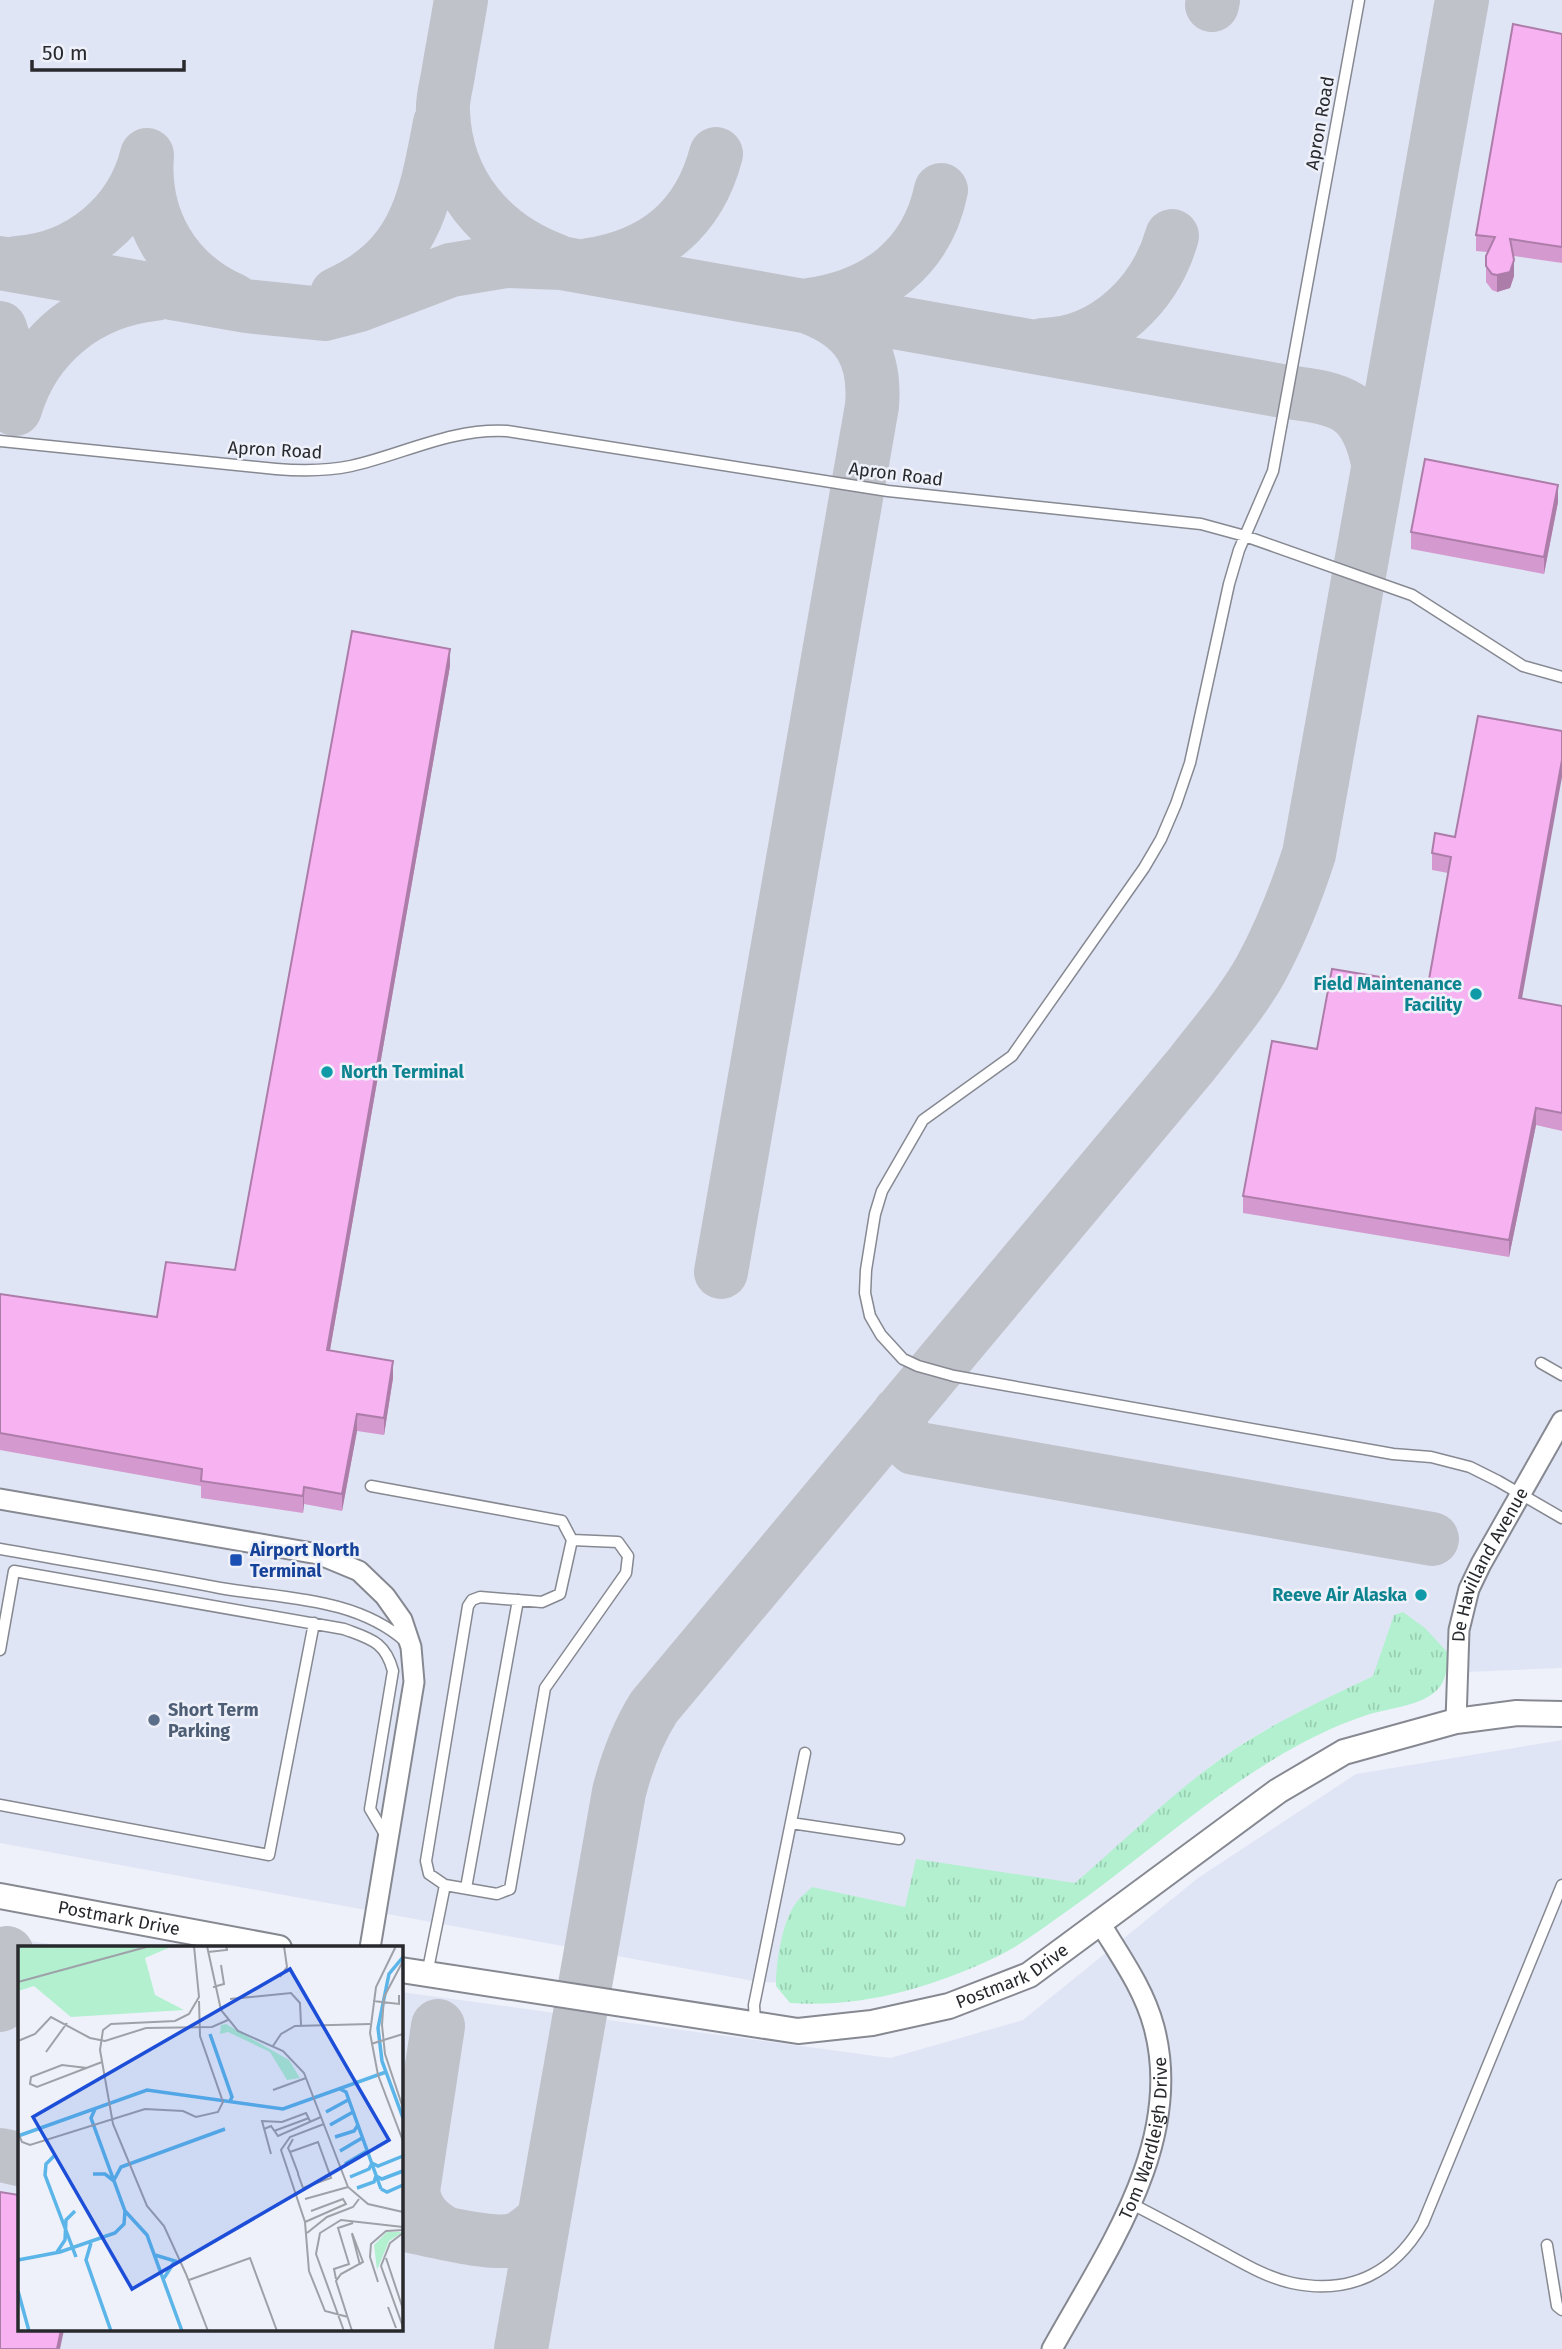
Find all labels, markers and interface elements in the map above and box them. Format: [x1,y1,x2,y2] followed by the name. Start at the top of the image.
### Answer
[32,28,184,72] scale bar
[42,40,88,66] text: 50 m
[1301,74,1339,172] street label: Apron Road
[227,437,323,463] street label: Apron Road
[848,457,944,491] street label: Apron Road
[1314,973,1463,1016] place label: Field Maintenance Facility
[1468,986,1484,1002] marker: Field Maintenance Facility
[341,1061,465,1083] place label: North Terminal
[319,1064,335,1080] marker: North Terminal
[1448,1484,1533,1642] street label: De Havilland Avenue
[249,1539,360,1582] place label: Airport North Terminal
[228,1552,244,1568] marker: Airport North Terminal
[1272,1584,1407,1606] place label: Reeve Air Alaska
[1413,1587,1429,1603] marker: Reeve Air Alaska
[168,1699,259,1742] place label: Short Term Parking
[146,1712,162,1728] marker: Short Term Parking
[56,1896,182,1940] street label: Postmark Drive
[953,1939,1073,2013] street label: Postmark Drive
[18,1946,402,2332] inset map
[1114,2056,1172,2223] street label: Tom Wardleigh Drive

